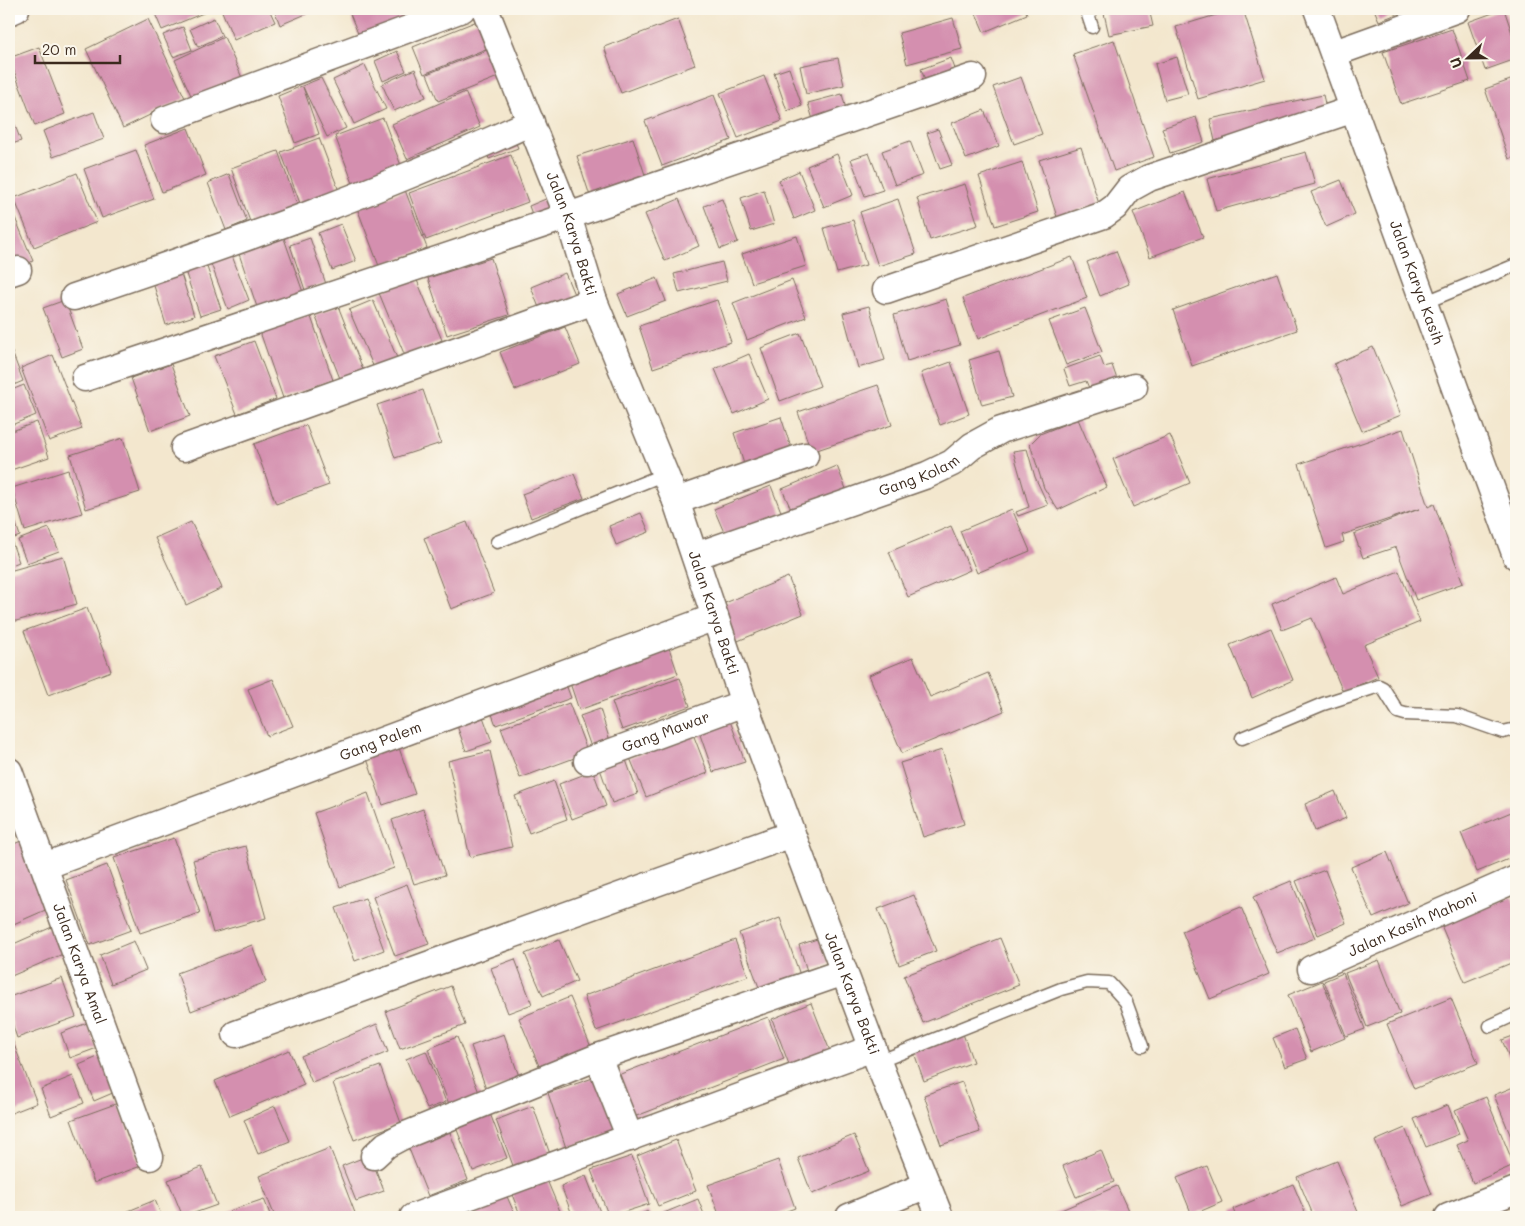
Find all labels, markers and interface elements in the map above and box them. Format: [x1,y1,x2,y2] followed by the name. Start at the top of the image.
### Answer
[35,32,120,64] scale bar
[1442,32,1492,82] north arrow
[42,39,76,59] text: 20 m
[1445,55,1466,71] text: U
[542,168,603,298] street label: Jalan Karya Bakti
[1386,217,1449,347] street label: Jalan Karya Kasih
[876,450,963,500] street label: Gang Kolam
[684,548,745,677] street label: Jalan Karya Bakti
[619,706,712,756] street label: Gang Mawar
[336,716,424,765] street label: Gang Palem
[1345,886,1480,961] street label: Jalan Kasih Mahoni
[49,900,112,1026] street label: Jalan Karya Amal
[821,929,885,1057] street label: Jalan Karya Bakti

